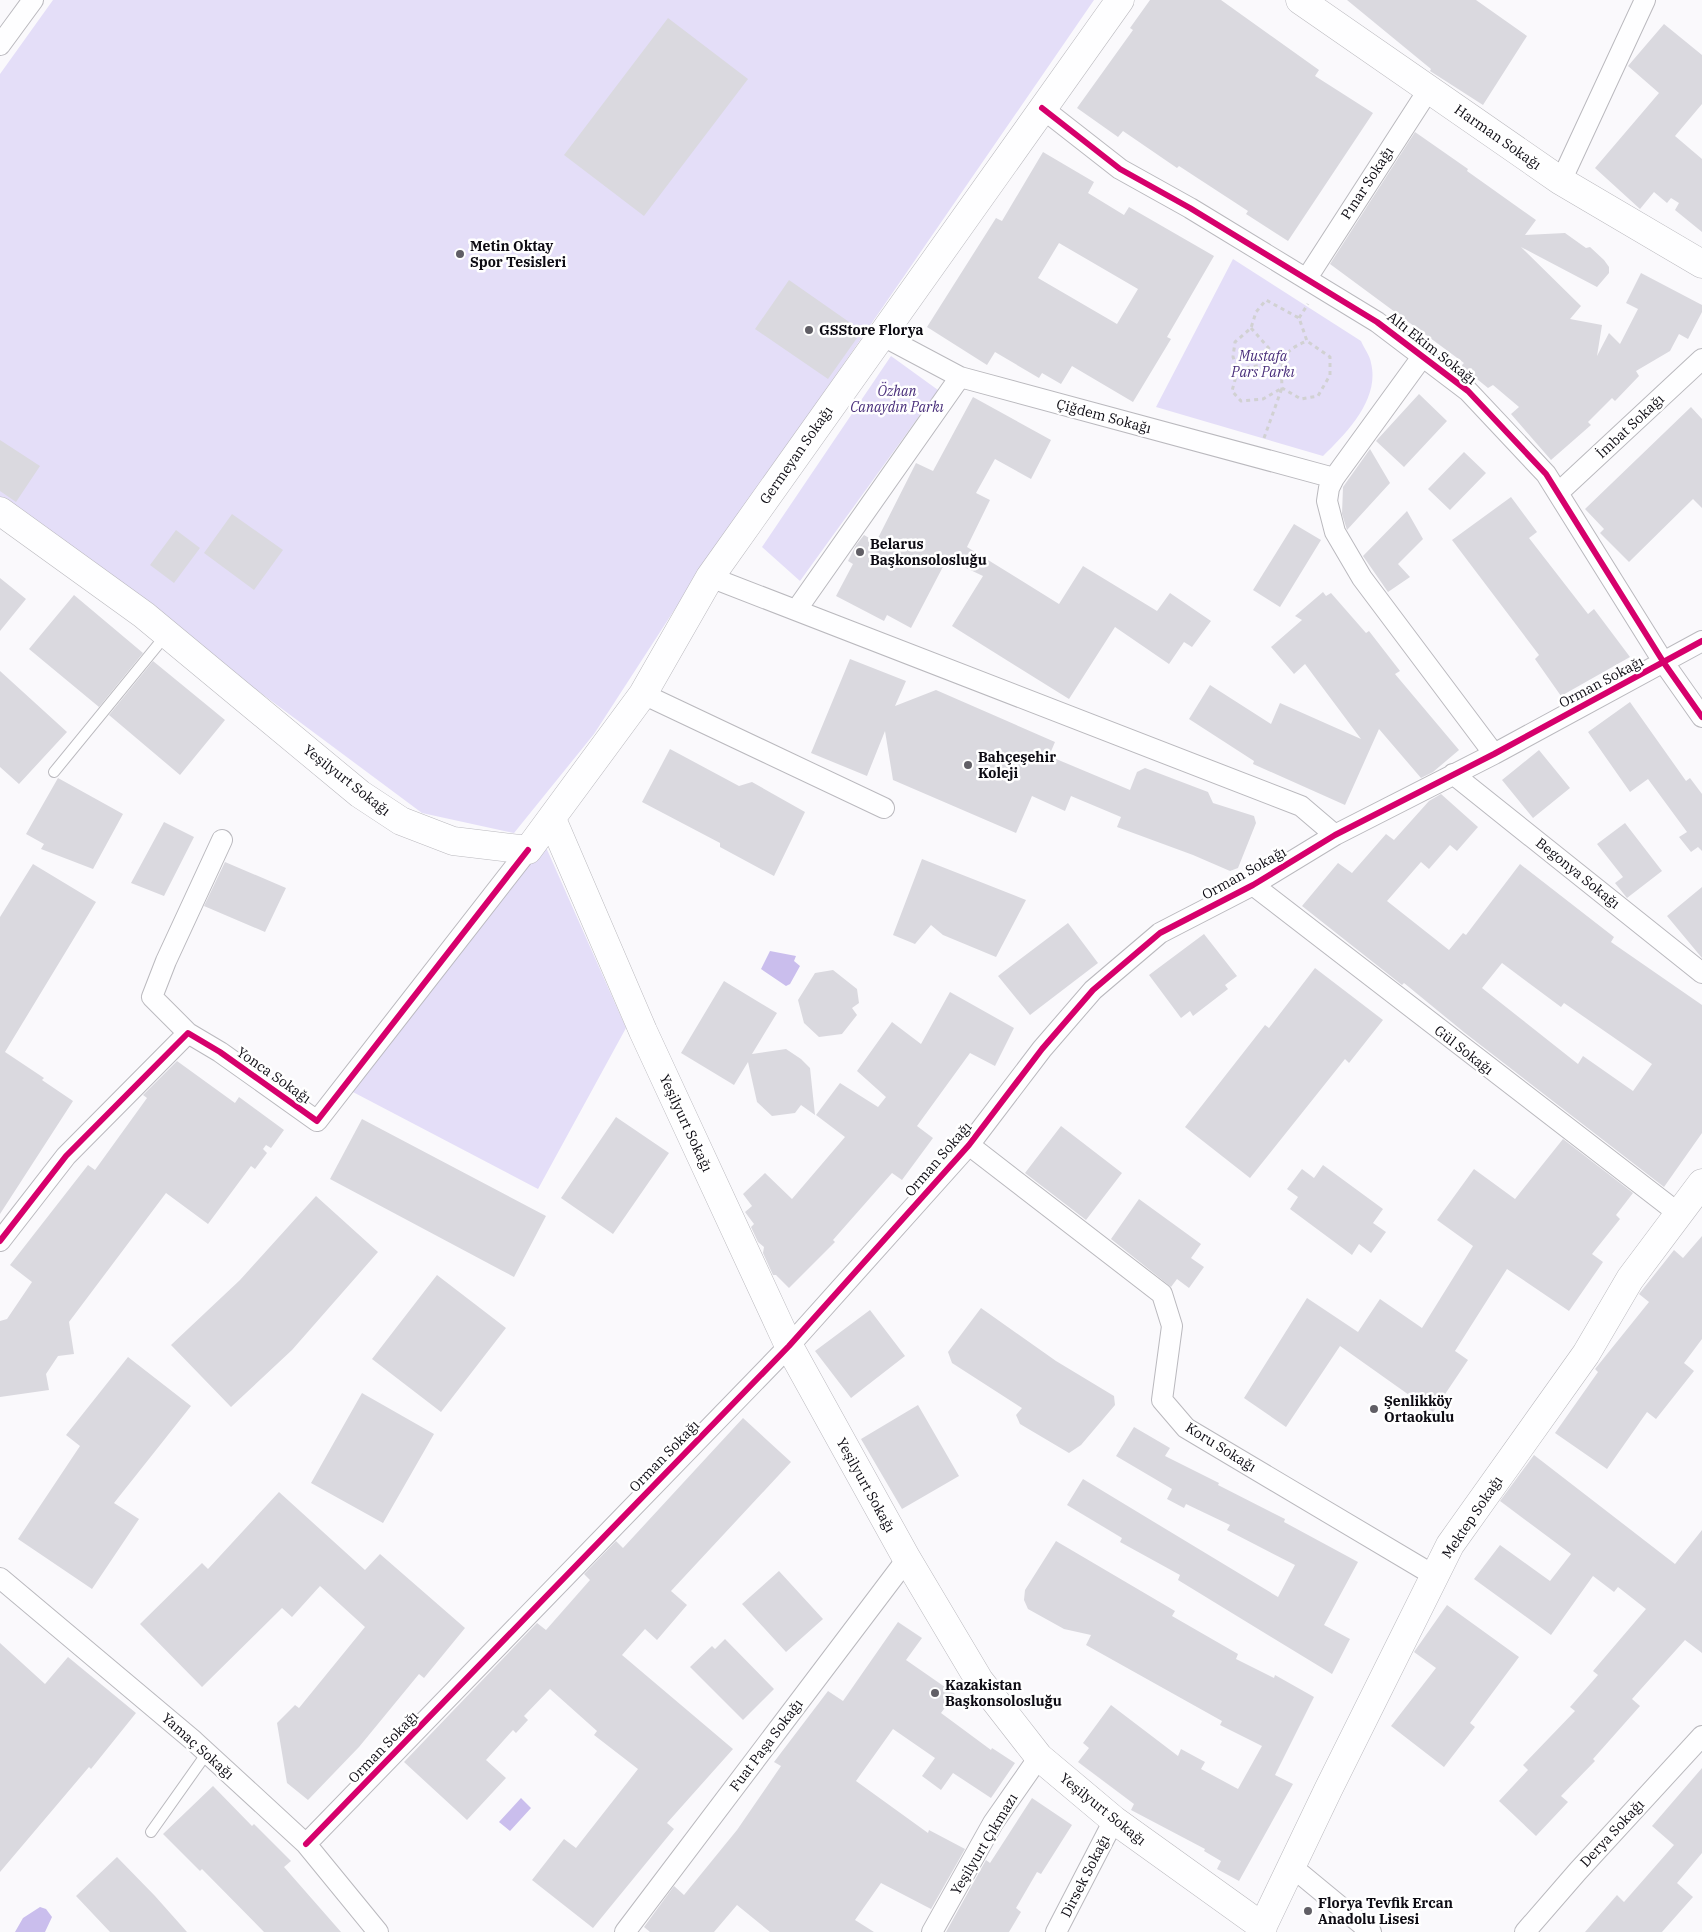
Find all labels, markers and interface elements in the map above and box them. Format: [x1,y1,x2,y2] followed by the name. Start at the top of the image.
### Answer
[1451,100,1545,174] street label: Harman Sokağı
[1337,143,1397,223] street label: Pınar Sokağı
[470,237,567,271] place label: Metin Oktay Spor Tesisleri
[454,248,466,260] marker: Metin Oktay Spor Tesisleri
[1384,308,1480,388] street label: Altı Ekim Sokağı
[819,321,923,339] place label: GSStore Florya
[803,324,815,336] marker: GSStore Florya
[1230,347,1295,381] park label: Mustafa Pars Parkı
[850,381,945,416] park label: Özhan Canaydın Parkı
[1592,390,1668,462] street label: İmbat Sokağı
[1055,395,1153,437] street label: Çiğdem Sokağı
[755,402,837,508] street label: Germeyan Sokağı
[870,535,987,569] place label: Belarus Başkonsolosluğu
[854,546,866,558] marker: Belarus Başkonsolosluğu
[1556,652,1646,712] street label: Orman Sokağı
[300,740,394,820] street label: Yeşilyurt Sokağı
[978,748,1056,782] place label: Bahçeşehir Koleji
[962,759,974,771] marker: Bahçeşehir Koleji
[1532,834,1624,912] street label: Begonya Sokağı
[1199,842,1289,904] street label: Orman Sokağı
[1431,1021,1497,1079] street label: Gül Sokağı
[233,1043,315,1107] street label: Yonca Sokağı
[656,1071,716,1175] street label: Yeşilyurt Sokağı
[901,1118,975,1200] street label: Orman Sokağı
[1384,1392,1454,1426] place label: Şenlikköy Ortaokulu
[1368,1403,1380,1415] marker: Şenlikköy Ortaokulu
[625,1416,703,1496] street label: Orman Sokağı
[1182,1418,1260,1476] street label: Koru Sokağı
[833,1435,899,1535] street label: Yeşilyurt Sokağı
[1438,1472,1506,1562] street label: Mektep Sokağı
[945,1676,1062,1710] place label: Kazakistan Başkonsolosluğu
[929,1687,941,1699] marker: Kazakistan Başkonsolosluğu
[726,1695,806,1795] street label: Fuat Paşa Sokağı
[344,1707,422,1787] street label: Orman Sokağı
[158,1709,238,1783] street label: Yamaç Sokağı
[1056,1769,1150,1849] street label: Yeşilyurt Sokağı
[947,1790,1021,1898] street label: Yeşilyurt Çıkmazı
[1576,1795,1648,1871] street label: Derya Sokağı
[1057,1832,1113,1920] street label: Dirsek Sokağı
[1318,1894,1453,1928] place label: Florya Tevfik Ercan Anadolu Lisesi
[1302,1905,1314,1917] marker: Florya Tevfik Ercan Anadolu Lisesi

